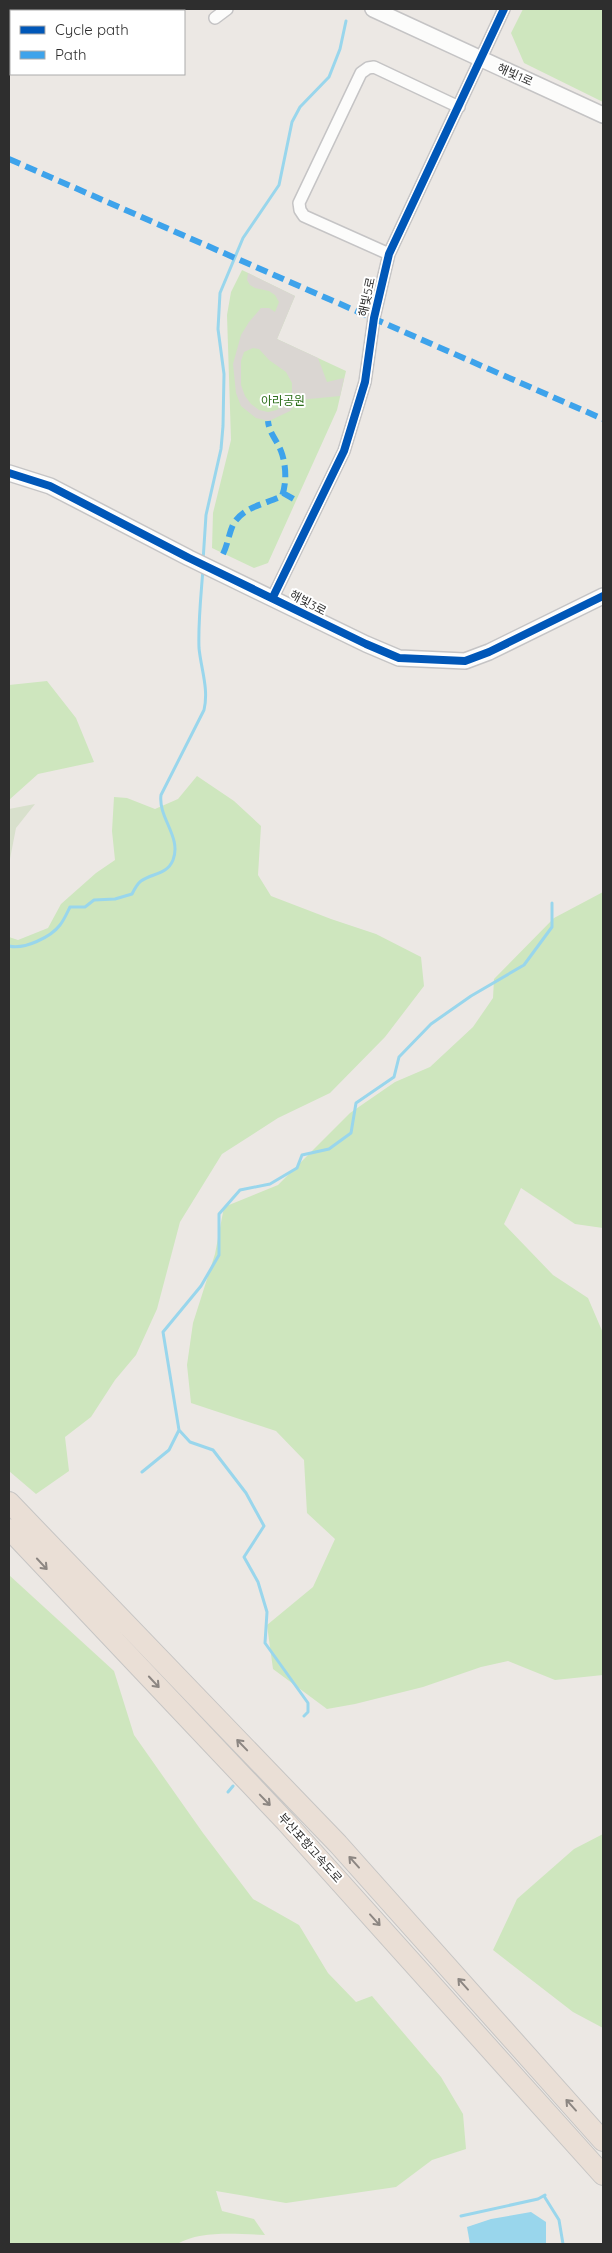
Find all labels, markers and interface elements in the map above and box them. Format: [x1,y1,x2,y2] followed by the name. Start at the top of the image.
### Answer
[10,10,185,75] legend
[55,20,129,39] text: Cycle path
[55,45,87,64] text: Path
[495,60,535,89] street label: 해빛1로
[355,276,378,318] street label: 해빛5로
[261,393,305,408] park label: 아라공원
[287,587,329,618] street label: 해빛3로
[36,1558,48,1570] one-way arrow
[148,1676,160,1689] one-way arrow
[236,1739,248,1751] one-way arrow
[259,1794,271,1807] one-way arrow
[275,1810,345,1886] street label: 부산포항고속도로
[349,1856,360,1869] one-way arrow
[369,1914,381,1927] one-way arrow
[457,1977,468,1990] one-way arrow
[565,2098,577,2111] one-way arrow

